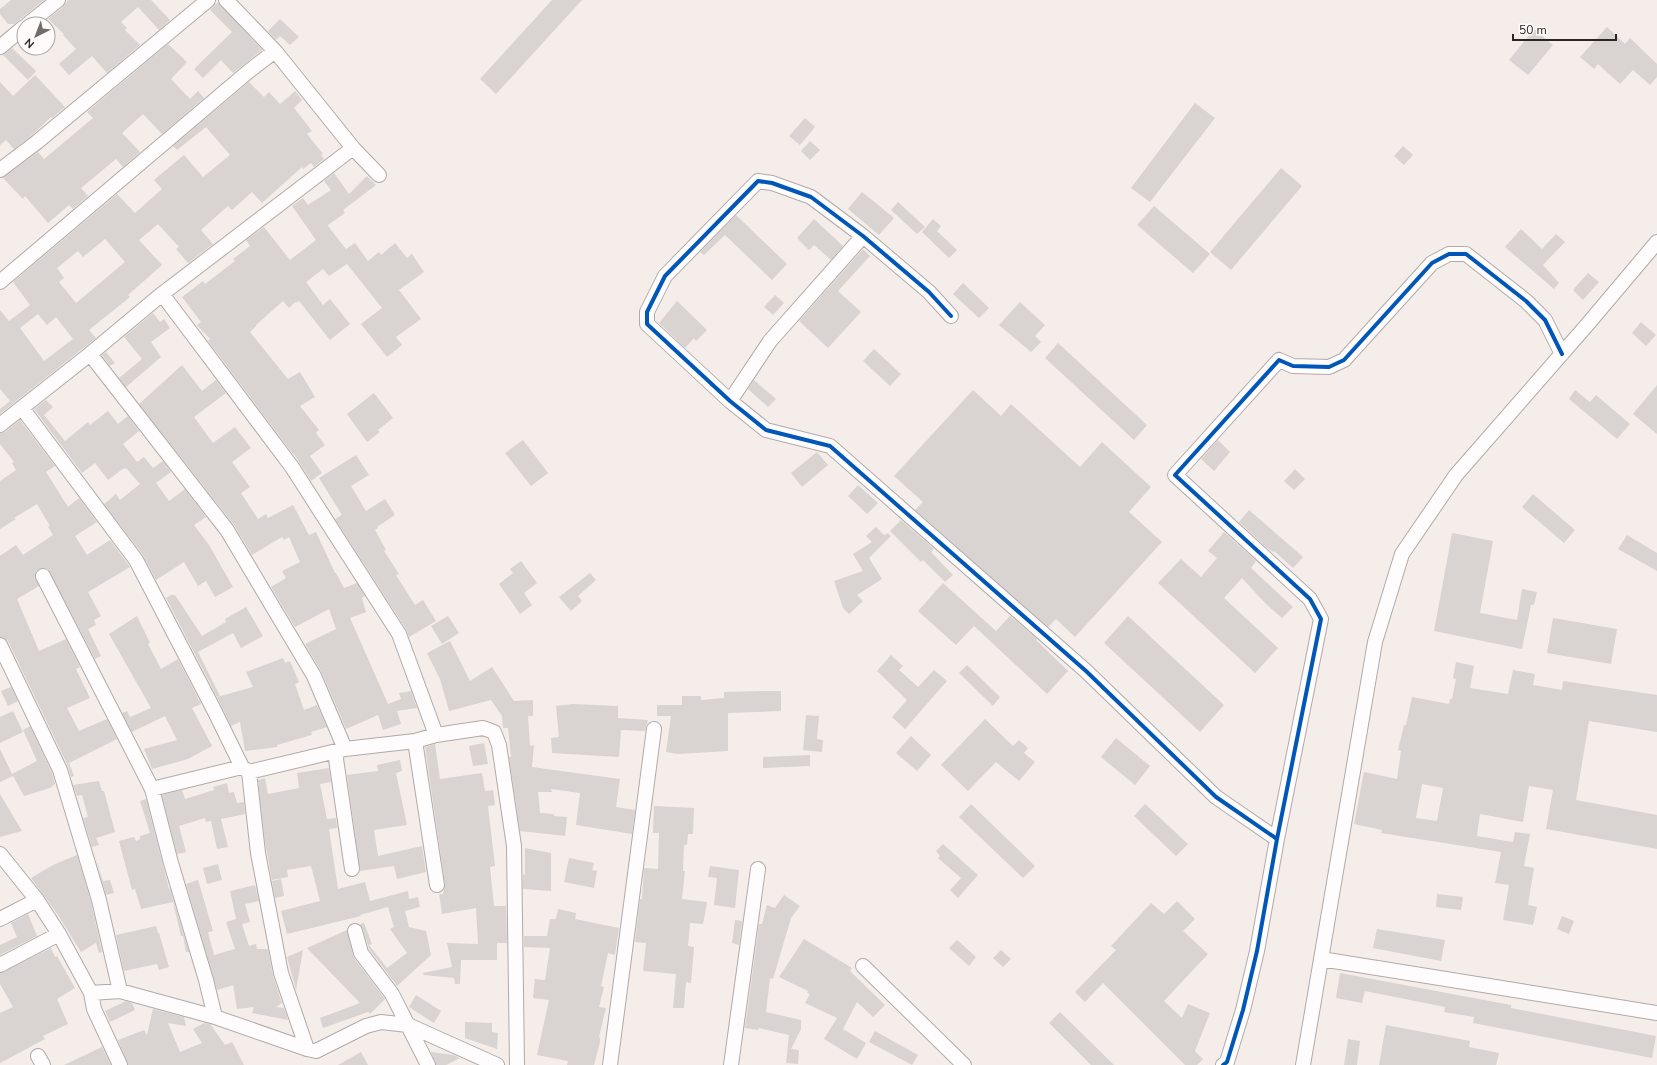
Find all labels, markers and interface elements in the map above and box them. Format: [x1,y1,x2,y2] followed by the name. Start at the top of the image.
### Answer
[16,16,56,56] north arrow
[1513,16,1616,42] scale bar
[1519,22,1547,38] text: 50 m
[22,35,38,51] text: N

